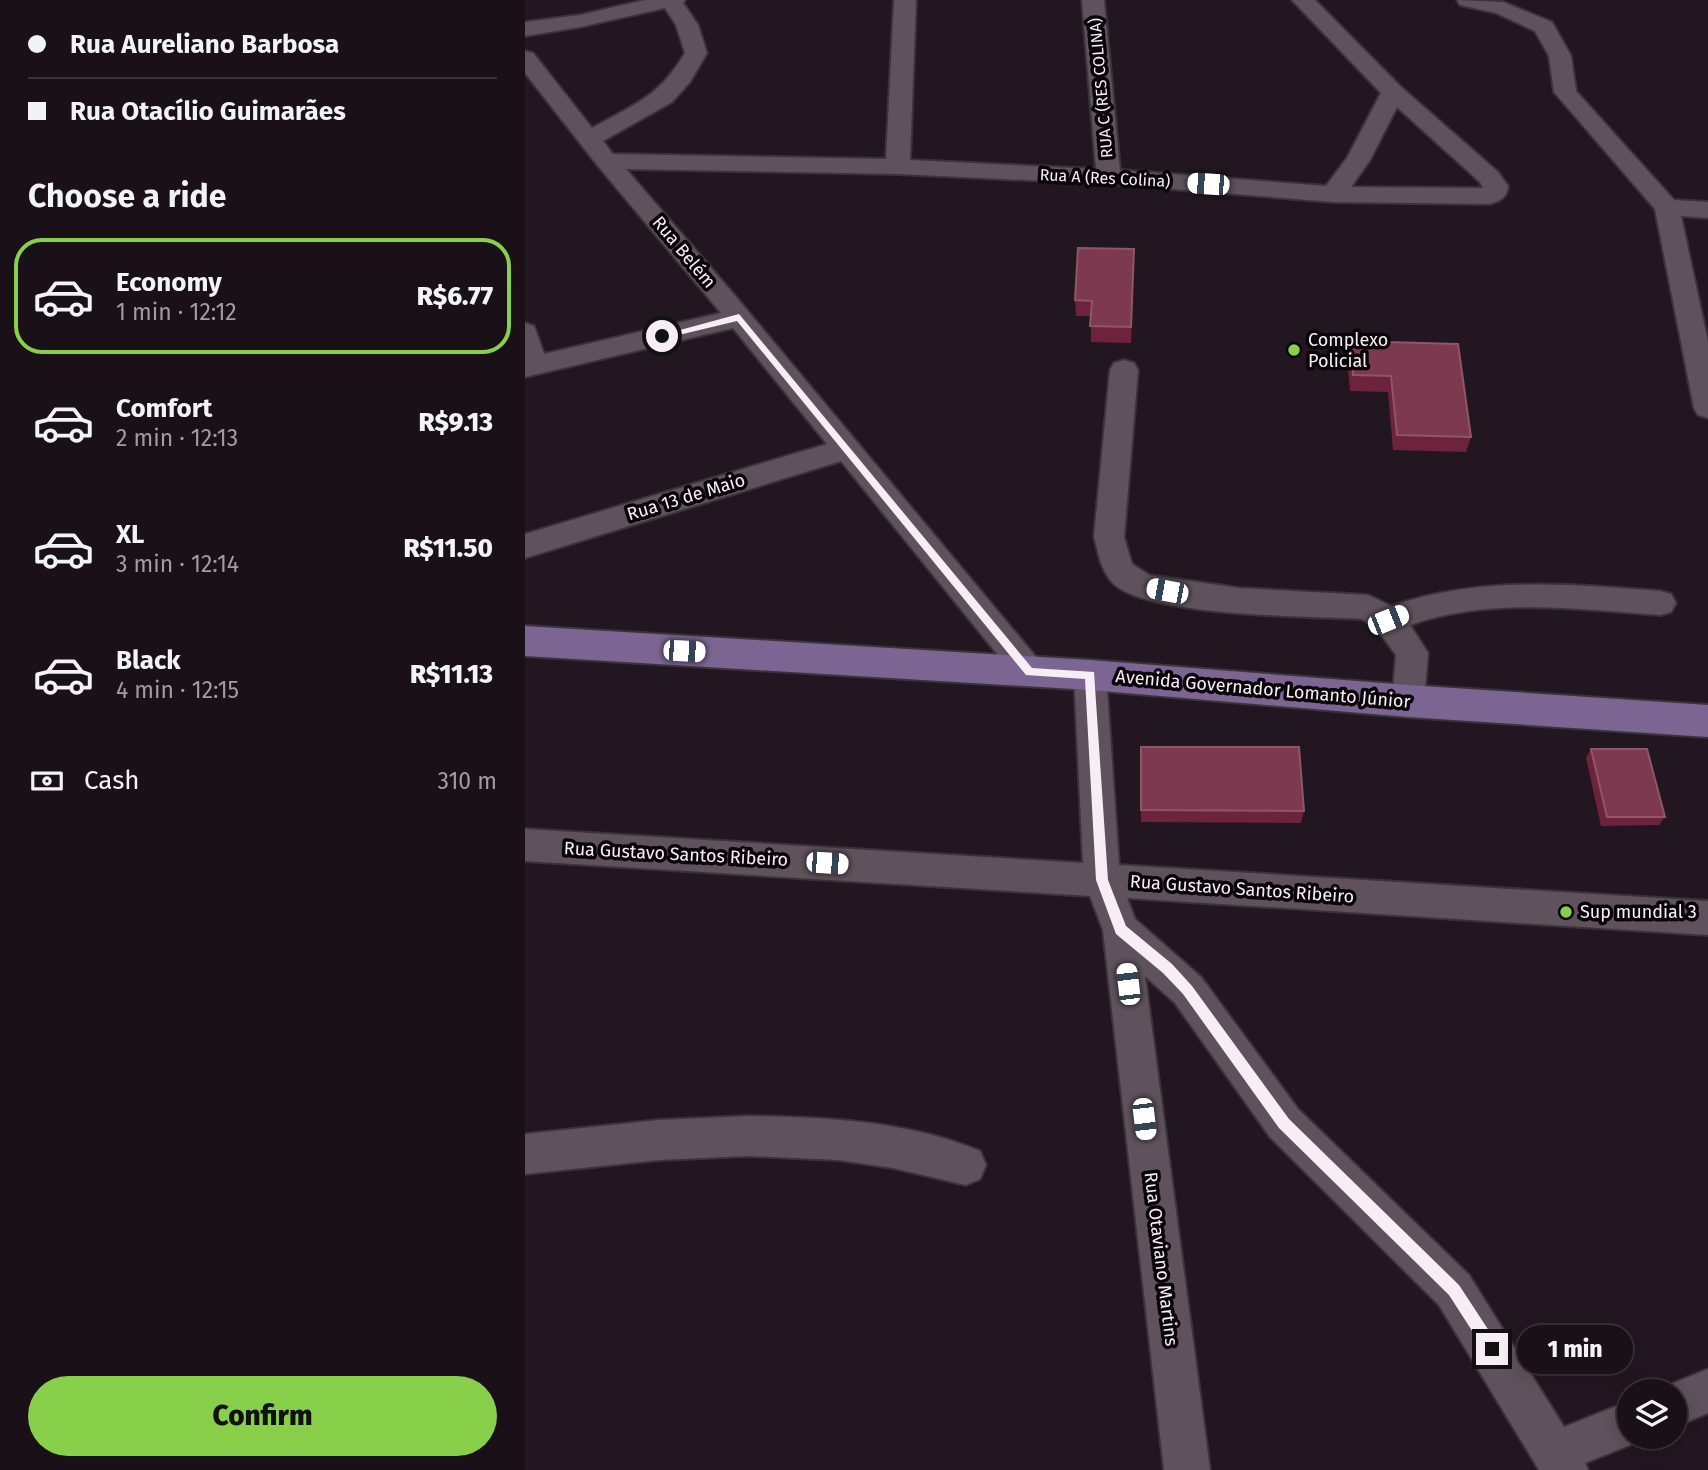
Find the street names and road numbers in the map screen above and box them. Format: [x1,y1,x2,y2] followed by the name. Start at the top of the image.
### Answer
[1085,17,1117,159] street label: RUA C (RES COLINA)
[1039,165,1171,191] street label: Rua A (Res Colina)
[648,212,720,292] street label: Rua Belém
[624,469,748,525] street label: Rua 13 de Maio
[1115,665,1411,713] street label: Avenida Governador Lomanto Júnior
[563,837,789,871] street label: Rua Gustavo Santos Ribeiro
[1129,870,1355,908] street label: Rua Gustavo Santos Ribeiro
[1139,1171,1183,1347] street label: Rua Otaviano Martins

